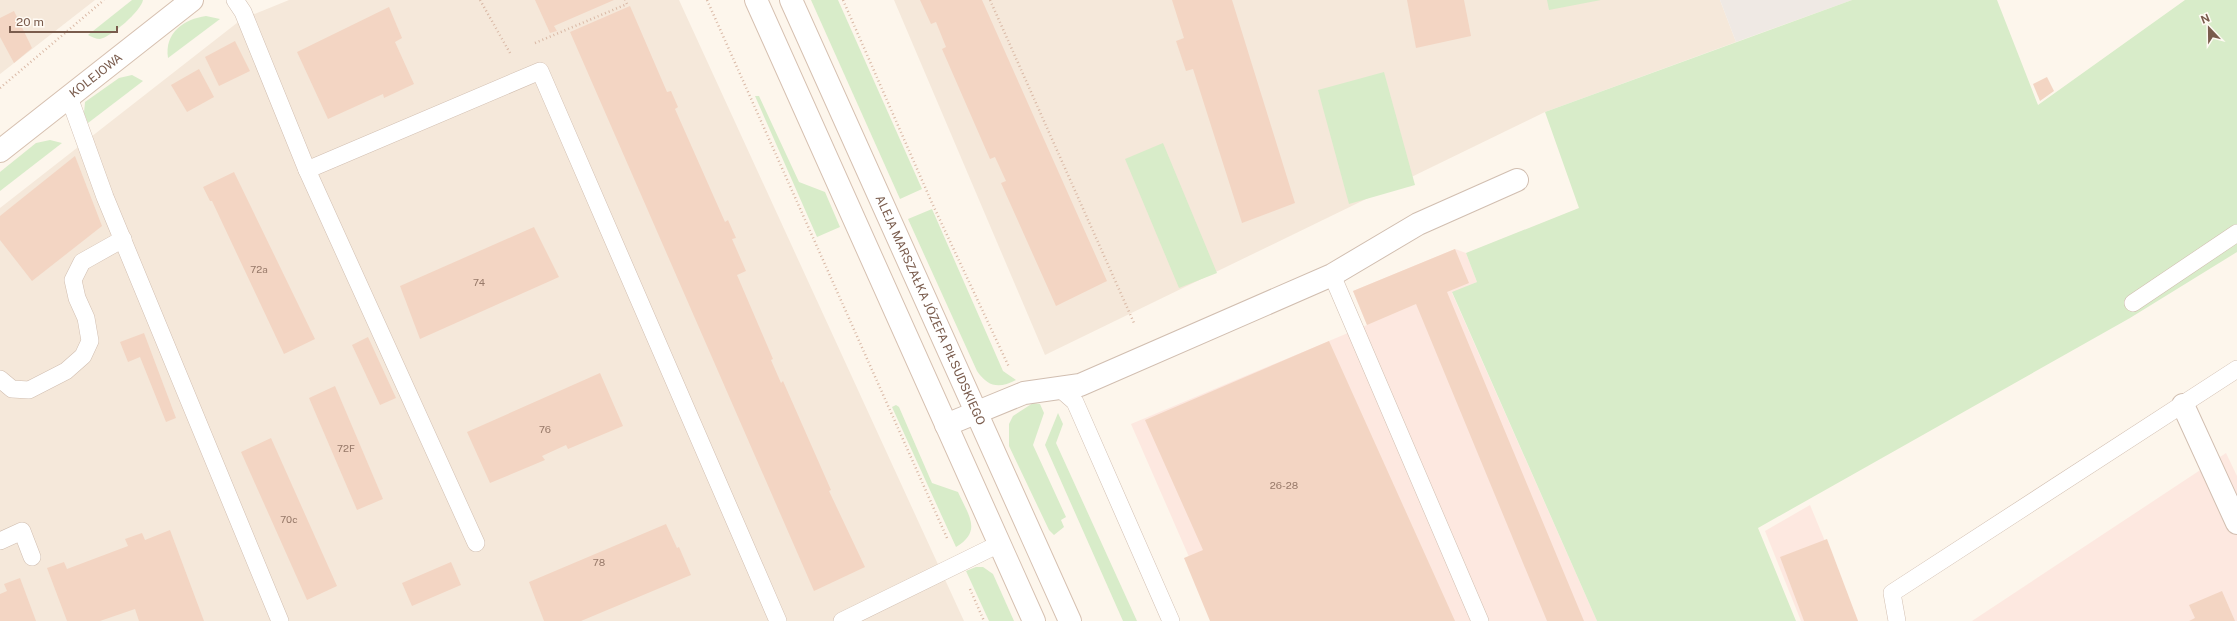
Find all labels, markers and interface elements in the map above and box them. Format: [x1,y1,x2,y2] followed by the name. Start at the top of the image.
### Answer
[10,8,117,34] scale bar
[2189,8,2229,48] north arrow
[2199,12,2211,26] text: N
[16,15,44,29] text: 20 m
[67,50,126,101] street label: KOLEJOWA
[873,193,988,427] street label: ALEJA MARSZAŁKA JÓZEFA PIŁSUDSKIEGO
[250,263,268,275] house number: 72a
[473,276,485,288] house number: 74
[539,423,551,435] house number: 76
[337,442,355,454] house number: 72F
[1270,479,1298,491] house number: 26-28
[280,513,298,525] house number: 70c
[593,556,605,568] house number: 78

